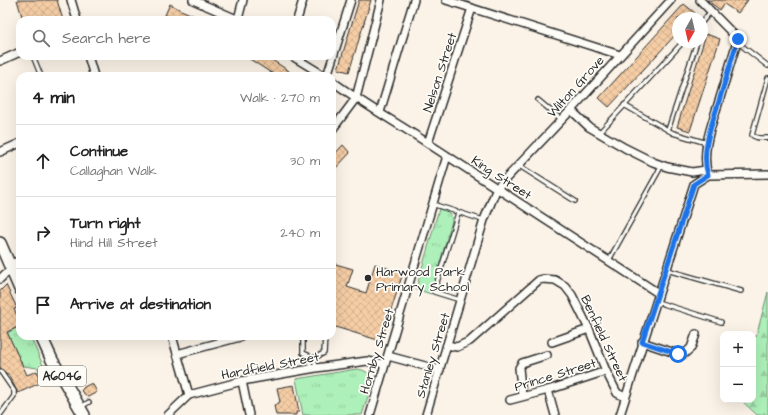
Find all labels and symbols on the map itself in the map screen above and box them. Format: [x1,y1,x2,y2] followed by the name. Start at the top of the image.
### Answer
[672,12,708,48] north arrow
[419,29,462,114] street label: Nelson Street
[729,30,747,48] route end
[543,52,608,122] street label: Wilton Grove
[467,152,536,205] street label: King Street
[376,263,469,297] place label: Harwood Park Primary School
[363,273,373,283] marker: Harwood Park Primary School
[576,292,632,385] street label: Benfield Street
[355,306,400,397] street label: Hornby Street
[411,310,456,400] street label: Stanley Street
[669,345,687,363] route start
[220,348,321,384] street label: Hardfield Street
[512,354,599,396] street label: Prince Street
[38,366,86,386] road number: A6046

